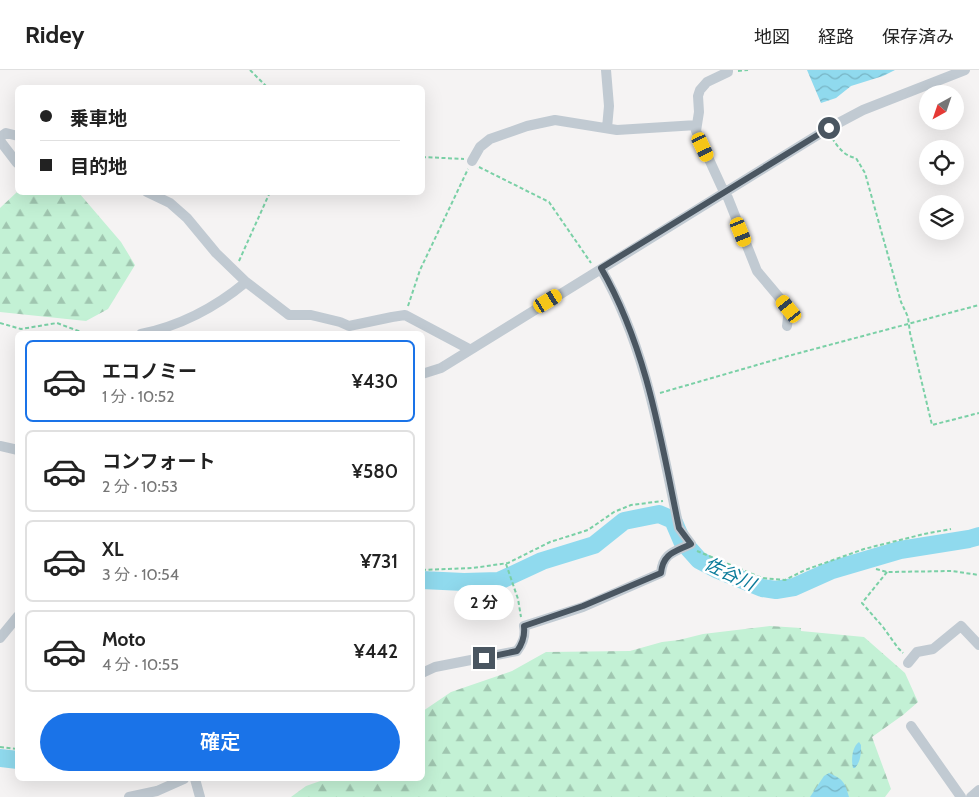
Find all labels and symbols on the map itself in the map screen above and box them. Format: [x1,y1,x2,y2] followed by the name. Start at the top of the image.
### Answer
[919,85,964,130] north arrow
[818,117,840,139] route start
[689,130,716,164] car
[728,215,753,249] car
[531,287,564,315] car
[773,293,804,325] car
[701,553,761,596] water label: 佐谷川
[454,586,514,620] callout: 2 分
[473,647,495,669] route end

